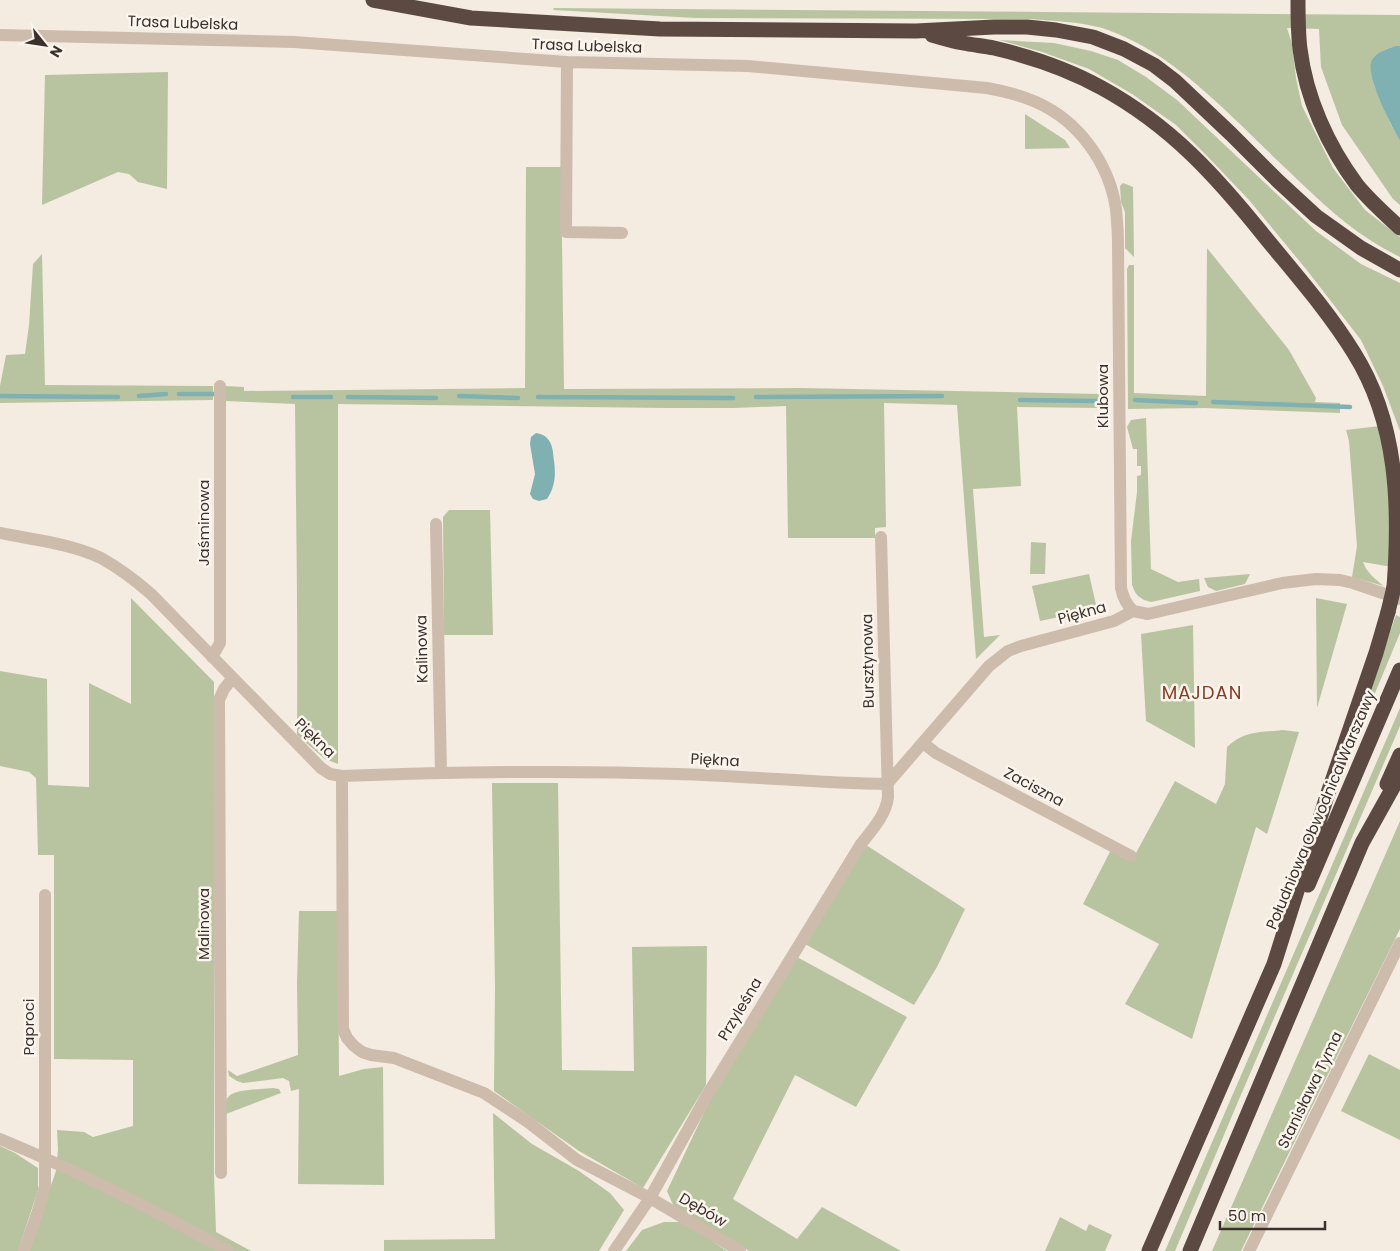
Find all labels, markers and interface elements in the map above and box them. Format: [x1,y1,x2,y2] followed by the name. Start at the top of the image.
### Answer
[127,10,239,35] street label: Trasa Lubelska
[20,20,70,70] north arrow
[531,33,643,58] street label: Trasa Lubelska
[45,42,68,61] text: N
[1092,364,1113,428] street label: Klubowa
[193,480,214,566] street label: Jaśminowa
[1055,596,1108,629] street label: Piękna
[856,614,879,708] street label: Bursztynowa
[410,615,433,683] street label: Kalinowa
[1162,680,1242,705] district label: MAJDAN
[1261,687,1381,932] street label: Południowa Obwodnica Warszawy
[290,713,340,762] street label: Piękna
[690,748,740,771] street label: Piękna
[1000,762,1068,811] street label: Zaciszna
[193,888,214,960] street label: Malinowa
[713,973,767,1044] street label: Przyleśna
[18,999,39,1055] street label: Paproci
[1272,1028,1347,1152] street label: Stanisława Tyma
[676,1187,732,1232] street label: Dębów
[1220,1198,1325,1230] scale bar
[1228,1205,1266,1226] text: 50 m

